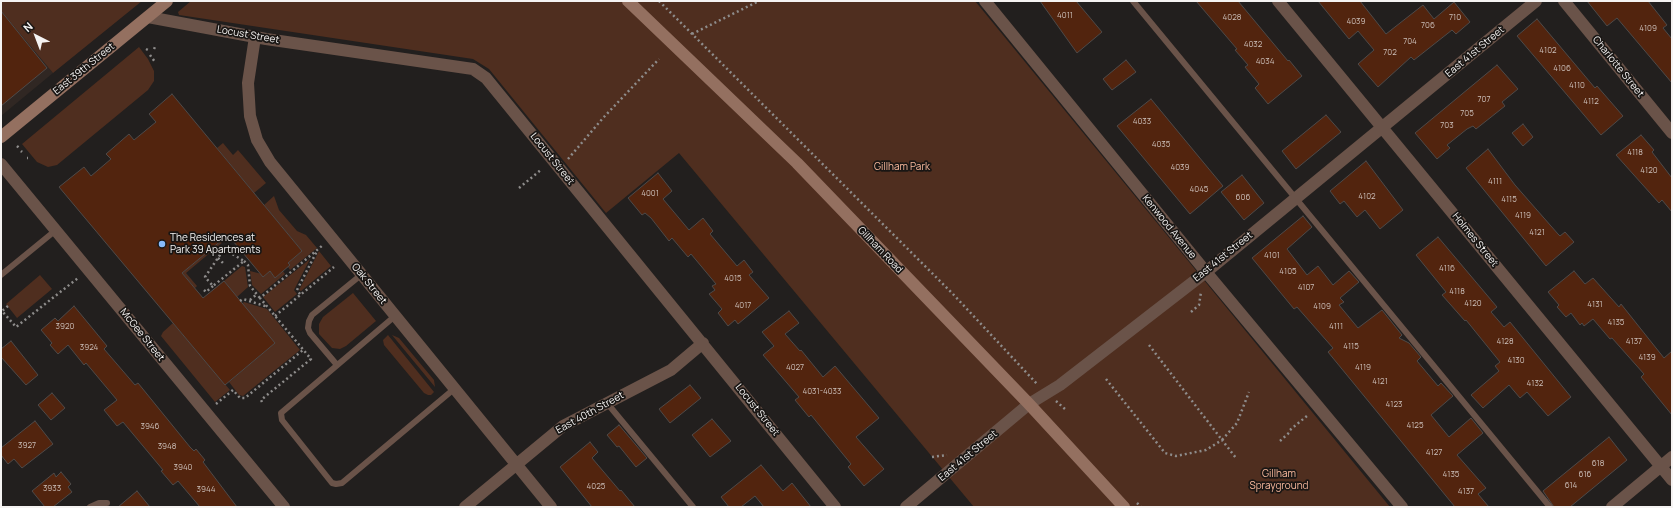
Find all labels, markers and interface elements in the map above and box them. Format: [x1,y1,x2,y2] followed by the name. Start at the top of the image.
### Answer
[1057,11,1073,21] house number: 4011
[1223,13,1241,23] house number: 4028
[1449,13,1461,23] house number: 710
[16,16,56,56] north arrow
[1347,17,1365,27] house number: 4039
[20,18,36,35] text: N
[1421,21,1435,31] house number: 706
[216,24,280,46] street label: Locust Street
[1443,24,1507,80] street label: East 41st Street
[1639,24,1657,34] house number: 4109
[1590,34,1646,100] street label: Charlotte Street
[1403,37,1417,47] house number: 704
[1244,40,1262,50] house number: 4032
[51,41,117,97] street label: East 39th Street
[1539,46,1557,56] house number: 4102
[1383,48,1397,58] house number: 702
[1256,57,1274,67] house number: 4034
[1553,64,1571,74] house number: 4106
[1569,81,1585,91] house number: 4110
[1478,95,1490,105] house number: 707
[1583,97,1599,107] house number: 4112
[1460,109,1474,119] house number: 705
[1133,117,1151,127] house number: 4033
[1440,121,1454,131] house number: 703
[527,131,577,187] street label: Locust Street
[1152,140,1170,150] house number: 4035
[1627,148,1643,158] house number: 4118
[874,161,930,173] park label: Gillham Park
[1171,163,1189,173] house number: 4039
[1640,166,1658,176] house number: 4120
[1488,177,1502,187] house number: 4111
[1190,185,1208,195] house number: 4045
[641,189,659,199] house number: 4001
[1358,192,1376,202] house number: 4102
[1140,193,1198,261] street label: Kenwood Avenue
[1236,193,1250,203] house number: 606
[1501,195,1517,205] house number: 4115
[1450,211,1500,269] street label: Holmes Street
[1515,211,1531,221] house number: 4119
[855,224,905,276] street label: Gillham Road
[1529,228,1545,238] house number: 4121
[1191,229,1255,285] street label: East 41st Street
[170,232,260,256] place label: The Residences at Park 39 Apartments
[157,239,167,249] marker: The Residences at Park 39 Apartments
[1264,251,1280,261] house number: 4101
[349,261,389,307] street label: Oak Street
[1439,264,1455,274] house number: 4116
[1279,267,1297,277] house number: 4105
[724,274,742,284] house number: 4015
[1298,283,1314,293] house number: 4107
[1449,287,1465,297] house number: 4118
[1464,299,1482,309] house number: 4120
[1587,300,1603,310] house number: 4131
[735,301,751,311] house number: 4017
[1313,302,1331,312] house number: 4109
[117,306,167,364] street label: McGee Street
[1608,318,1624,328] house number: 4135
[56,322,74,332] house number: 3920
[1329,322,1343,332] house number: 4111
[1496,337,1514,347] house number: 4128
[1626,337,1642,347] house number: 4137
[1343,342,1359,352] house number: 4115
[80,343,98,353] house number: 3924
[1638,353,1656,363] house number: 4139
[1507,356,1525,366] house number: 4130
[786,363,804,373] house number: 4027
[1355,363,1371,373] house number: 4119
[1372,377,1388,387] house number: 4121
[1527,379,1543,389] house number: 4132
[732,382,782,438] street label: Locust Street
[803,387,841,397] house number: 4031-4033
[554,389,626,437] street label: East 40th Street
[1386,400,1402,410] house number: 4123
[1406,421,1424,431] house number: 4125
[140,422,160,432] house number: 3946
[936,428,1000,484] street label: East 41st Street
[18,441,36,451] house number: 3927
[158,442,176,452] house number: 3948
[1426,448,1442,458] house number: 4127
[1592,459,1604,469] house number: 618
[174,463,192,473] house number: 3940
[1250,468,1308,492] park label: Gillham Sprayground
[1443,470,1459,480] house number: 4135
[1579,470,1591,480] house number: 616
[1565,481,1577,491] house number: 614
[587,482,605,492] house number: 4025
[43,484,61,494] house number: 3933
[197,485,215,495] house number: 3944
[1458,487,1474,497] house number: 4137

